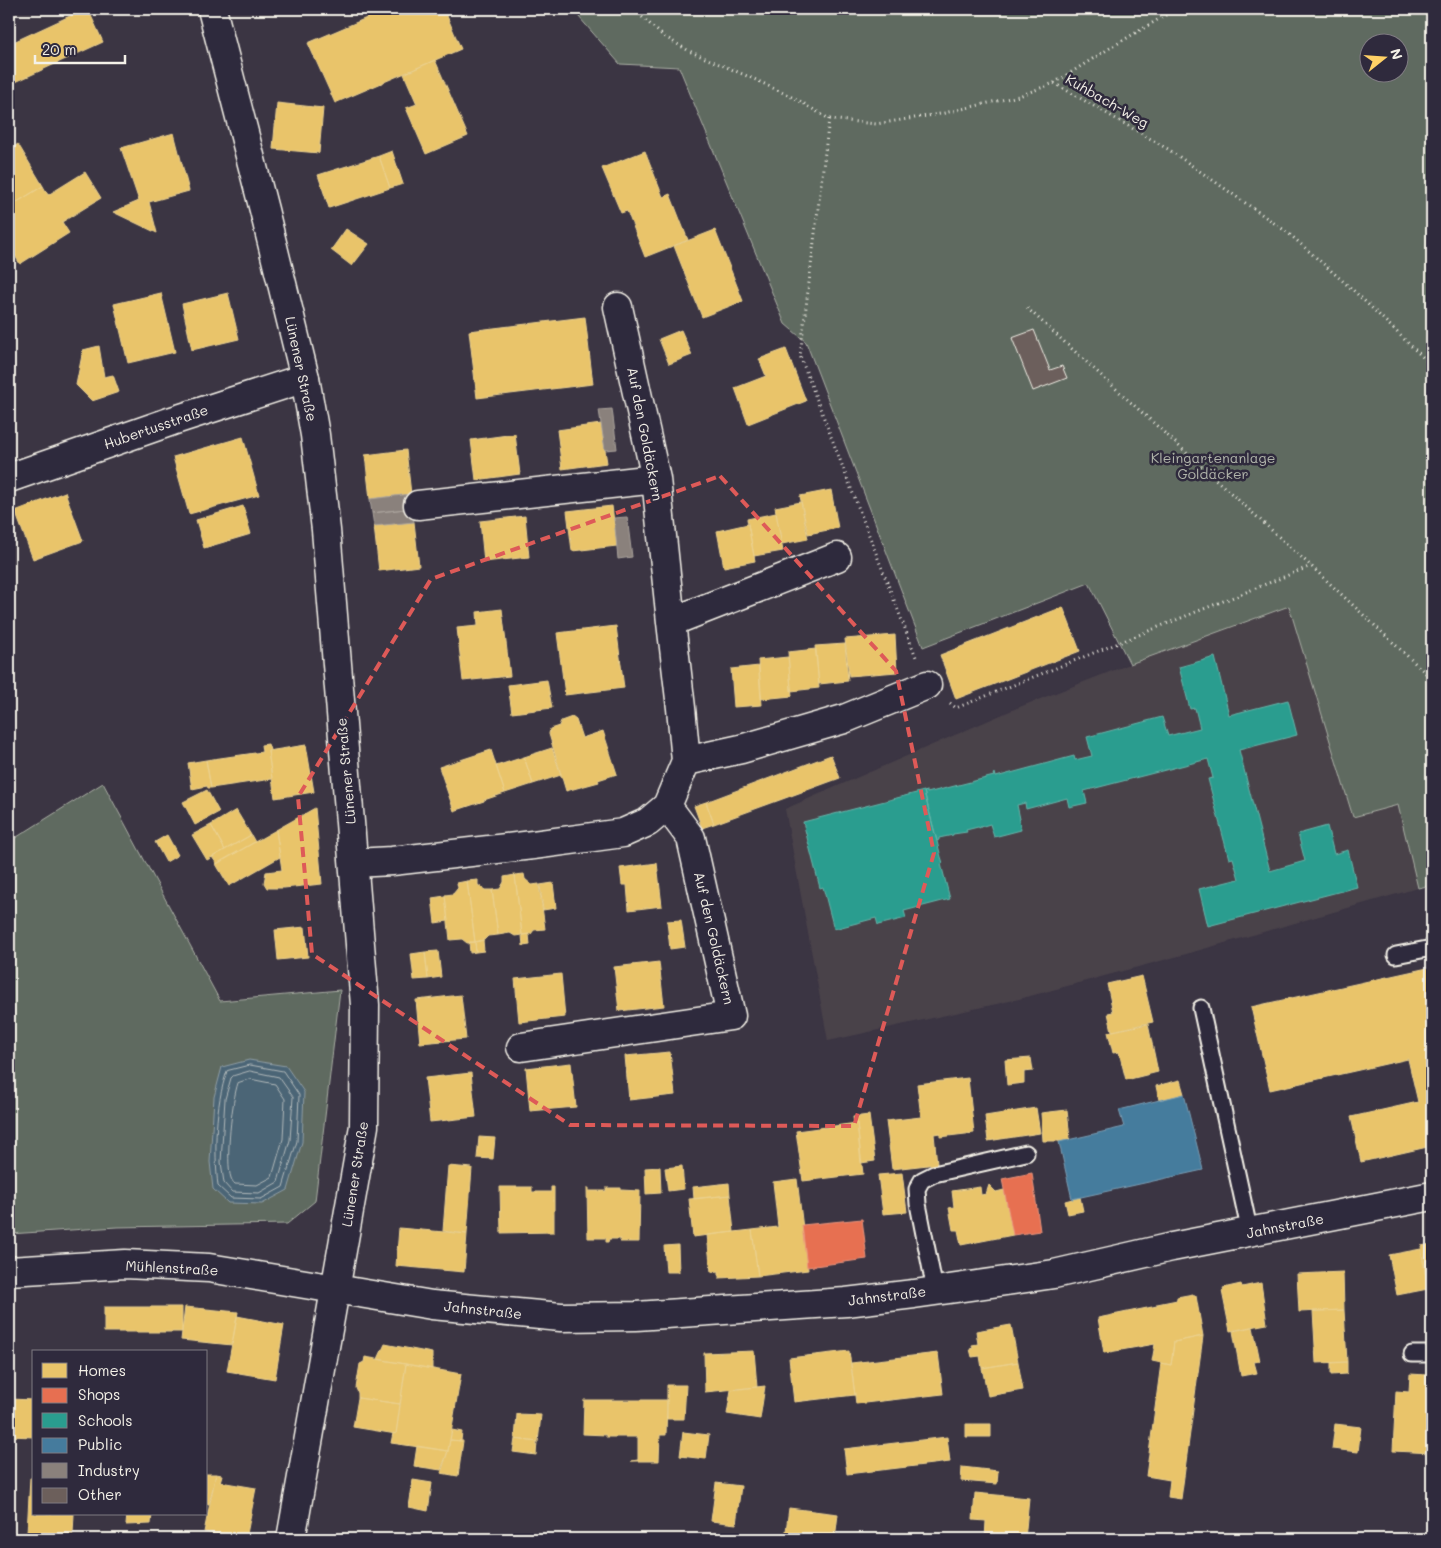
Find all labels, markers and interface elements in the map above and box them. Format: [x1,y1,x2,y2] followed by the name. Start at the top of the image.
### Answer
[35,32,125,64] scale bar
[1358,32,1408,82] north arrow
[42,39,76,59] text: 20 m
[1386,46,1408,62] text: N
[1062,69,1152,132] street label: Kuhbach-Weg
[281,315,322,423] street label: Lünener Straße
[623,365,668,502] street label: Auf den Goldäckern
[101,400,211,453] street label: Hubertusstraße
[1151,448,1275,483] park label: Kleingartenanlage Goldäcker
[331,717,360,825] street label: Lünener Straße
[690,870,739,1006] street label: Auf den Goldäckern
[337,1120,372,1228] street label: Lünener Straße
[1245,1209,1325,1242] street label: Jahnstraße
[125,1256,219,1279] street label: Mühlenstraße
[847,1281,927,1310] street label: Jahnstraße
[443,1296,523,1323] street label: Jahnstraße
[32,1350,208,1516] legend
[78,1360,126,1380] text: Homes
[78,1384,120,1404] text: Shops
[78,1410,133,1430] text: Schools
[78,1434,122,1454] text: Public
[78,1460,140,1480] text: Industry
[78,1484,122,1504] text: Other

